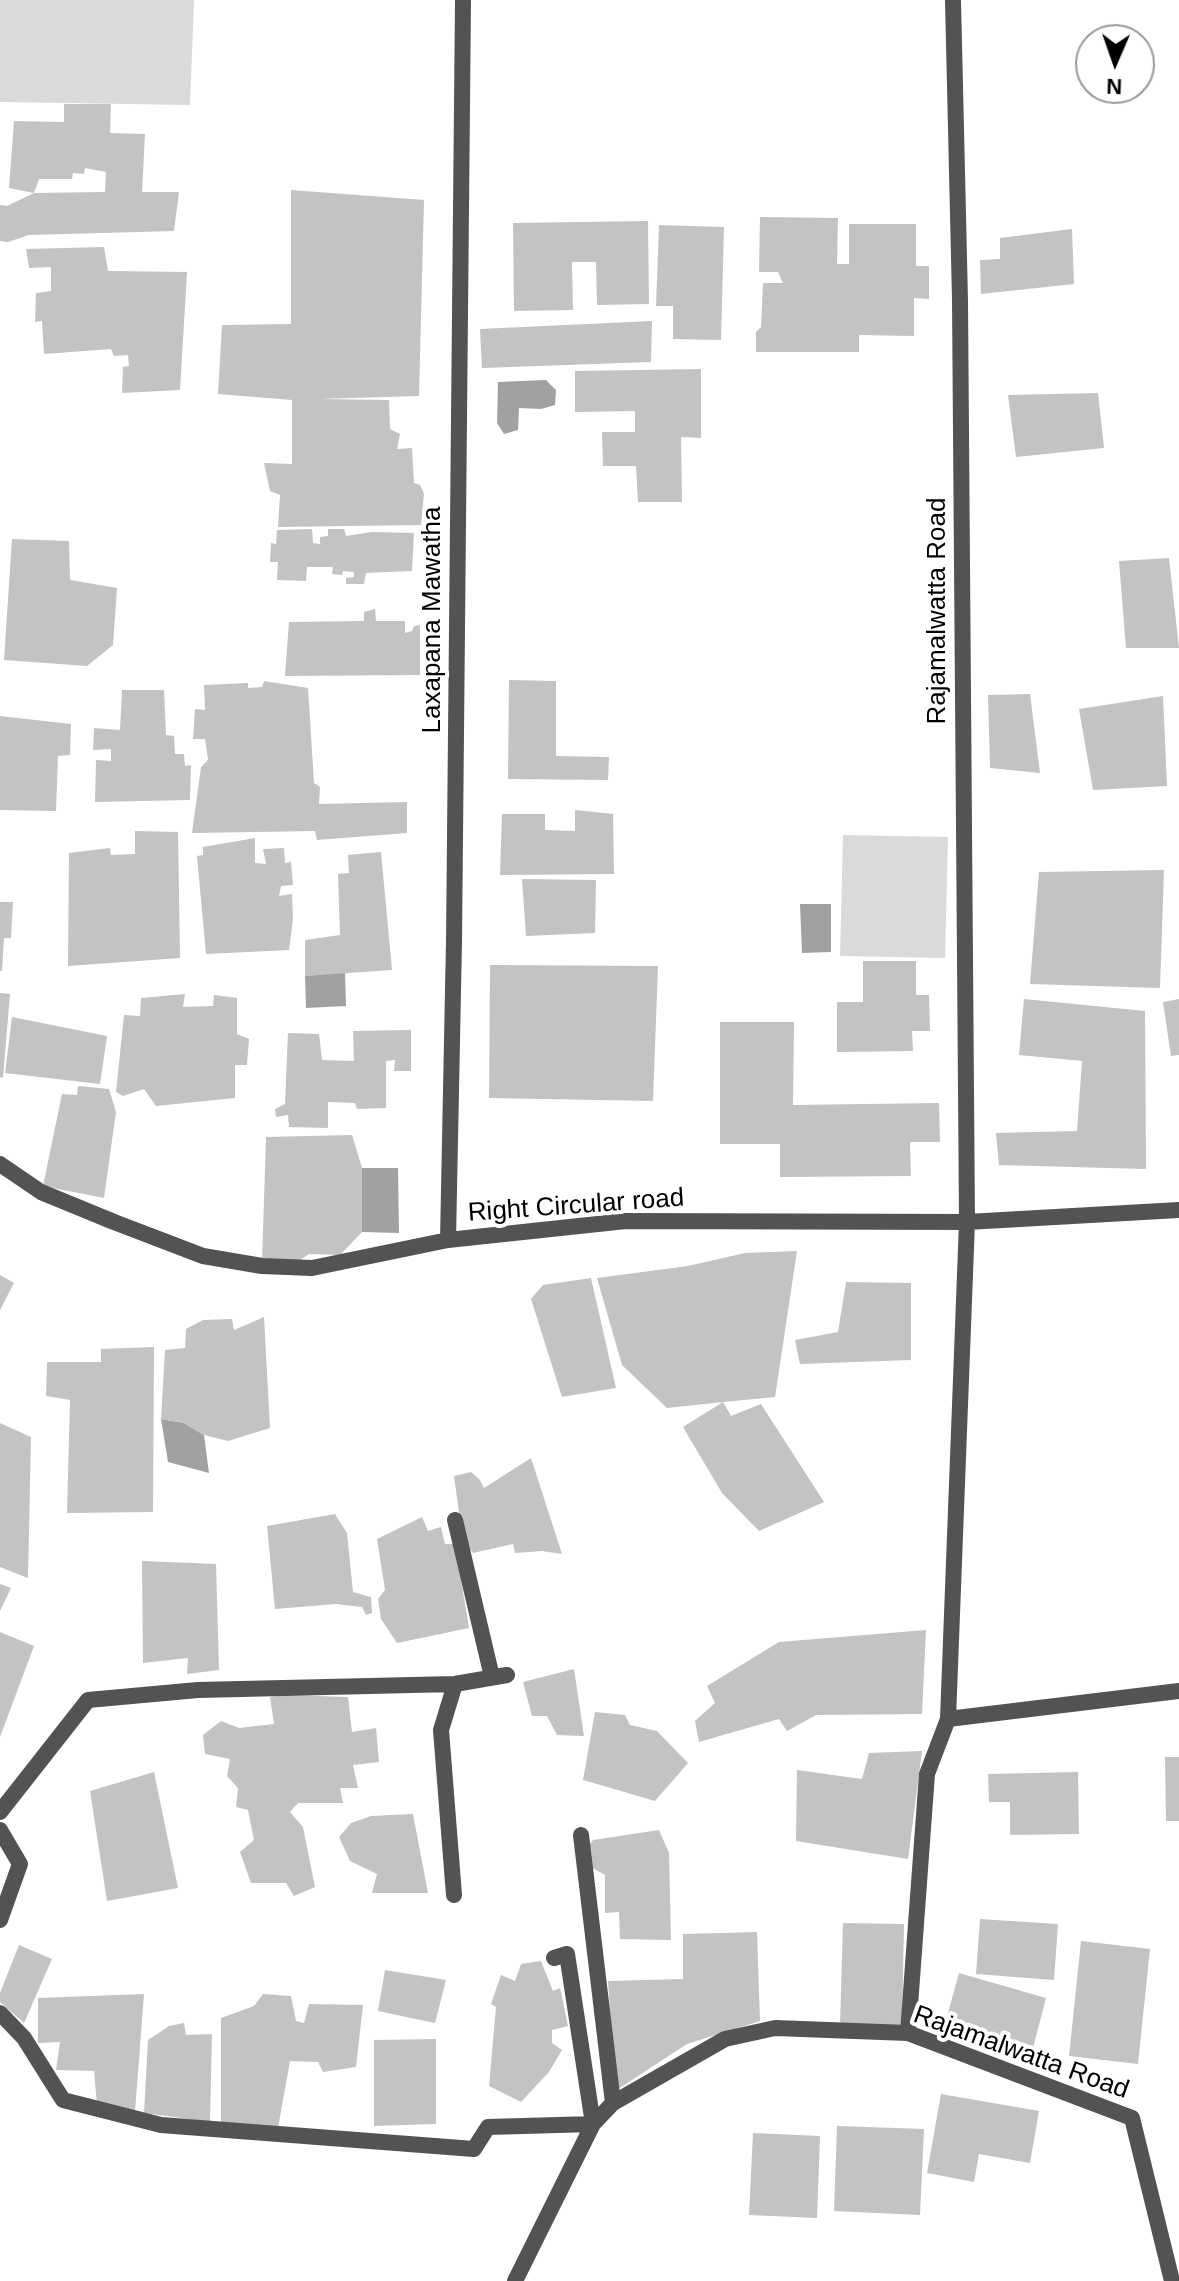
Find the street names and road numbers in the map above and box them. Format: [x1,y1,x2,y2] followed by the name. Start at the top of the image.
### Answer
[922,498,954,724] street label: Rajamalwatta Road
[417,507,449,733] street label: Laxapana Mawatha
[467,1183,685,1229] street label: Right Circular road
[909,2000,1133,2106] street label: Rajamalwatta Road

